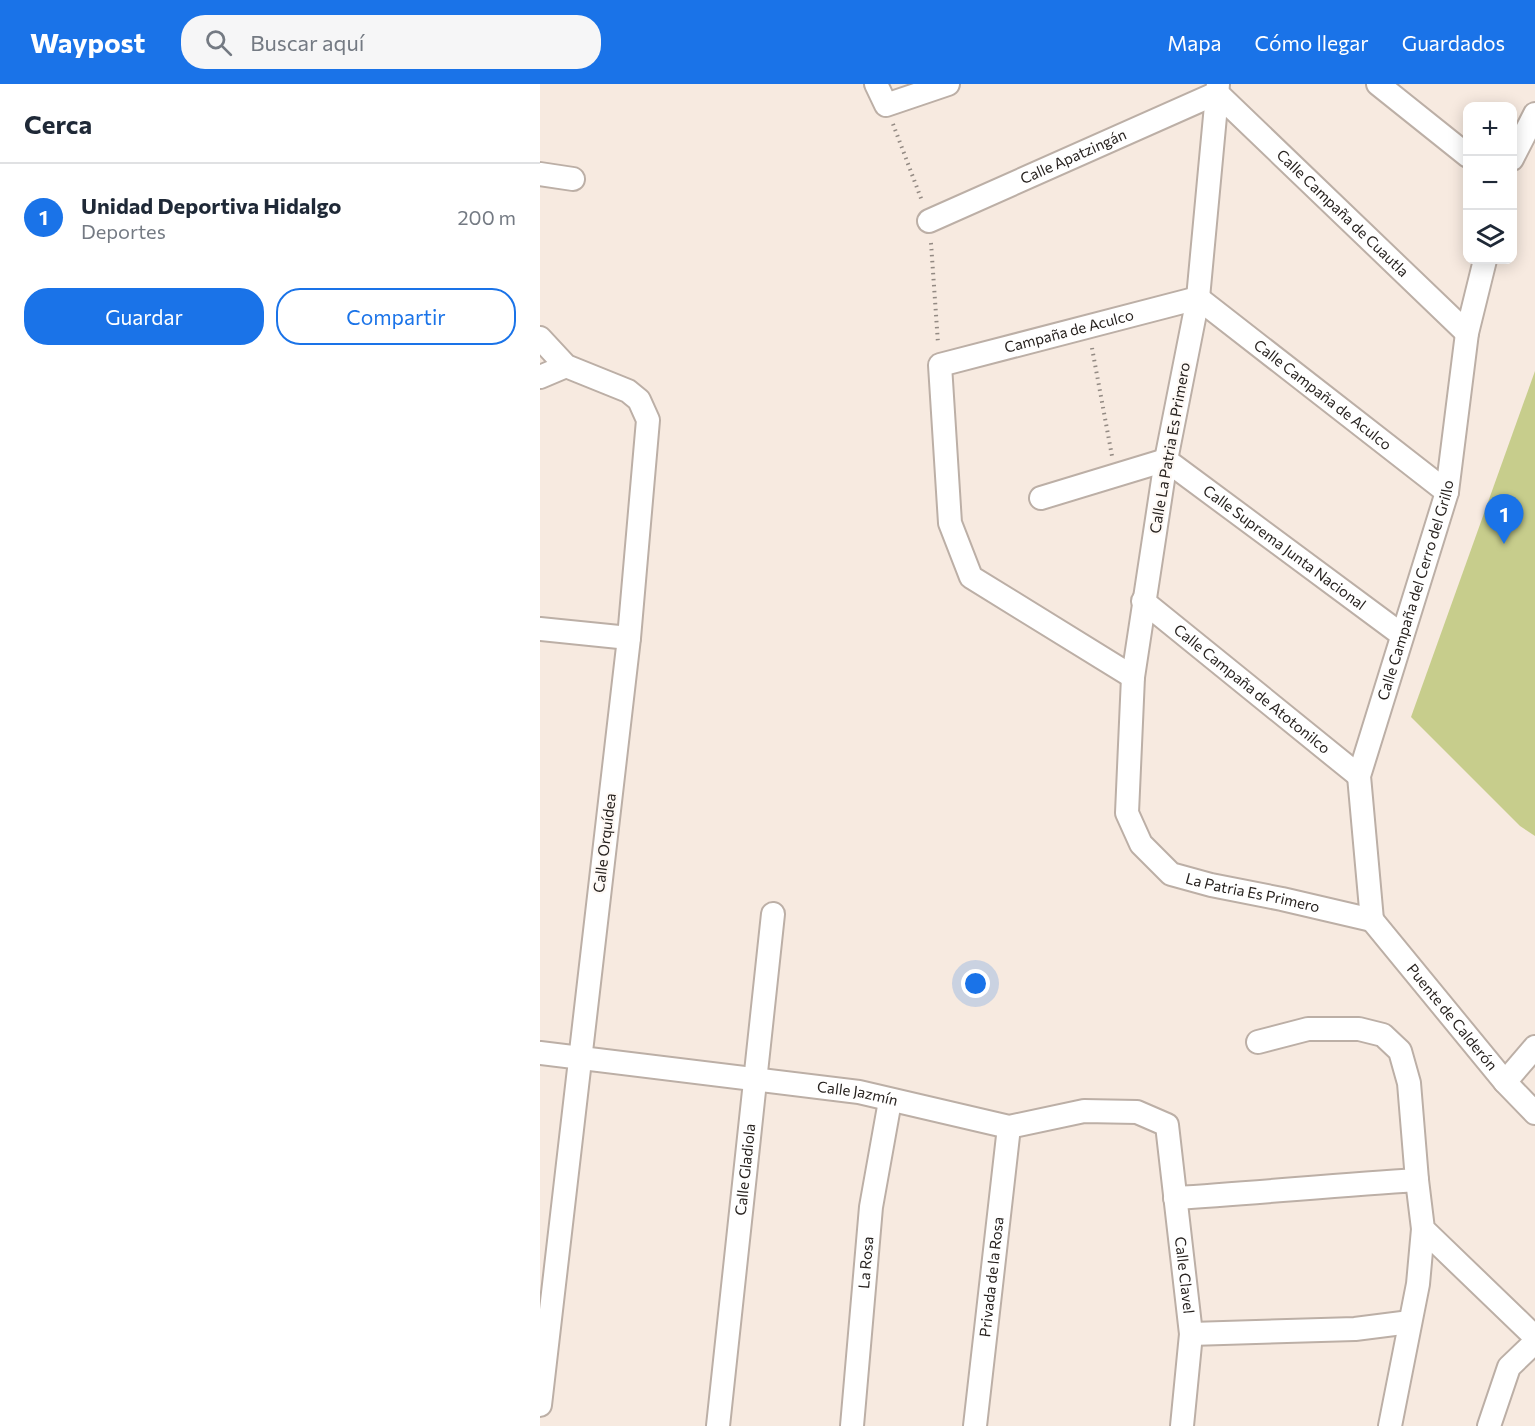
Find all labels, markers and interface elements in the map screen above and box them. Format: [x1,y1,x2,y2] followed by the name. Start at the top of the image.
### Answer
[181,15,601,69] search box
[30,25,145,59] text: Waypost
[202,26,235,59] icon: search
[250,29,364,56] text: Buscar aquí
[1167,30,1222,55] text: Mapa
[1255,30,1369,55] text: Cómo llegar
[1402,30,1505,55] text: Guardados
[1463,102,1517,264] map controls
[1463,102,1517,156] button: +
[24,108,92,139] text: Cerca
[1017,125,1129,187] street label: Calle Apatzingán
[1273,145,1413,280] street label: Calle Campaña de Cuautla
[1463,156,1517,210] button: −
[81,192,341,219] text: Unidad Deportiva Hidalgo
[39,205,48,229] text: 1
[458,205,516,229] text: 200 m
[1463,210,1517,264] button: layers
[81,219,166,243] text: Deportes
[24,288,264,345] button: Guardar
[276,288,516,345] button: Compartir
[1002,305,1135,356] street label: Campaña de Aculco
[1251,335,1395,453] street label: Calle Campaña de Aculco
[1145,361,1193,535] street label: Calle La Patria Es Primero
[1373,479,1456,702] street label: Calle Campaña del Cerro del Grillo
[1200,481,1370,613] street label: Calle Suprema Junta Nacional
[1484,494,1524,544] pin: 1
[1171,620,1334,757] street label: Calle Campaña de Atotonilco
[589,792,619,894] street label: Calle Orquídea
[1184,868,1322,916] street label: La Patria Es Primero
[1404,960,1502,1074] street label: Puente de Calderón
[961,969,990,998] your location
[816,1077,900,1109] street label: Calle Jazmín
[731,1122,758,1216] street label: Calle Gladiola
[975,1216,1007,1338] street label: Privada de la Rosa
[854,1236,876,1289] street label: La Rosa
[1172,1236,1199,1315] street label: Calle Clavel

